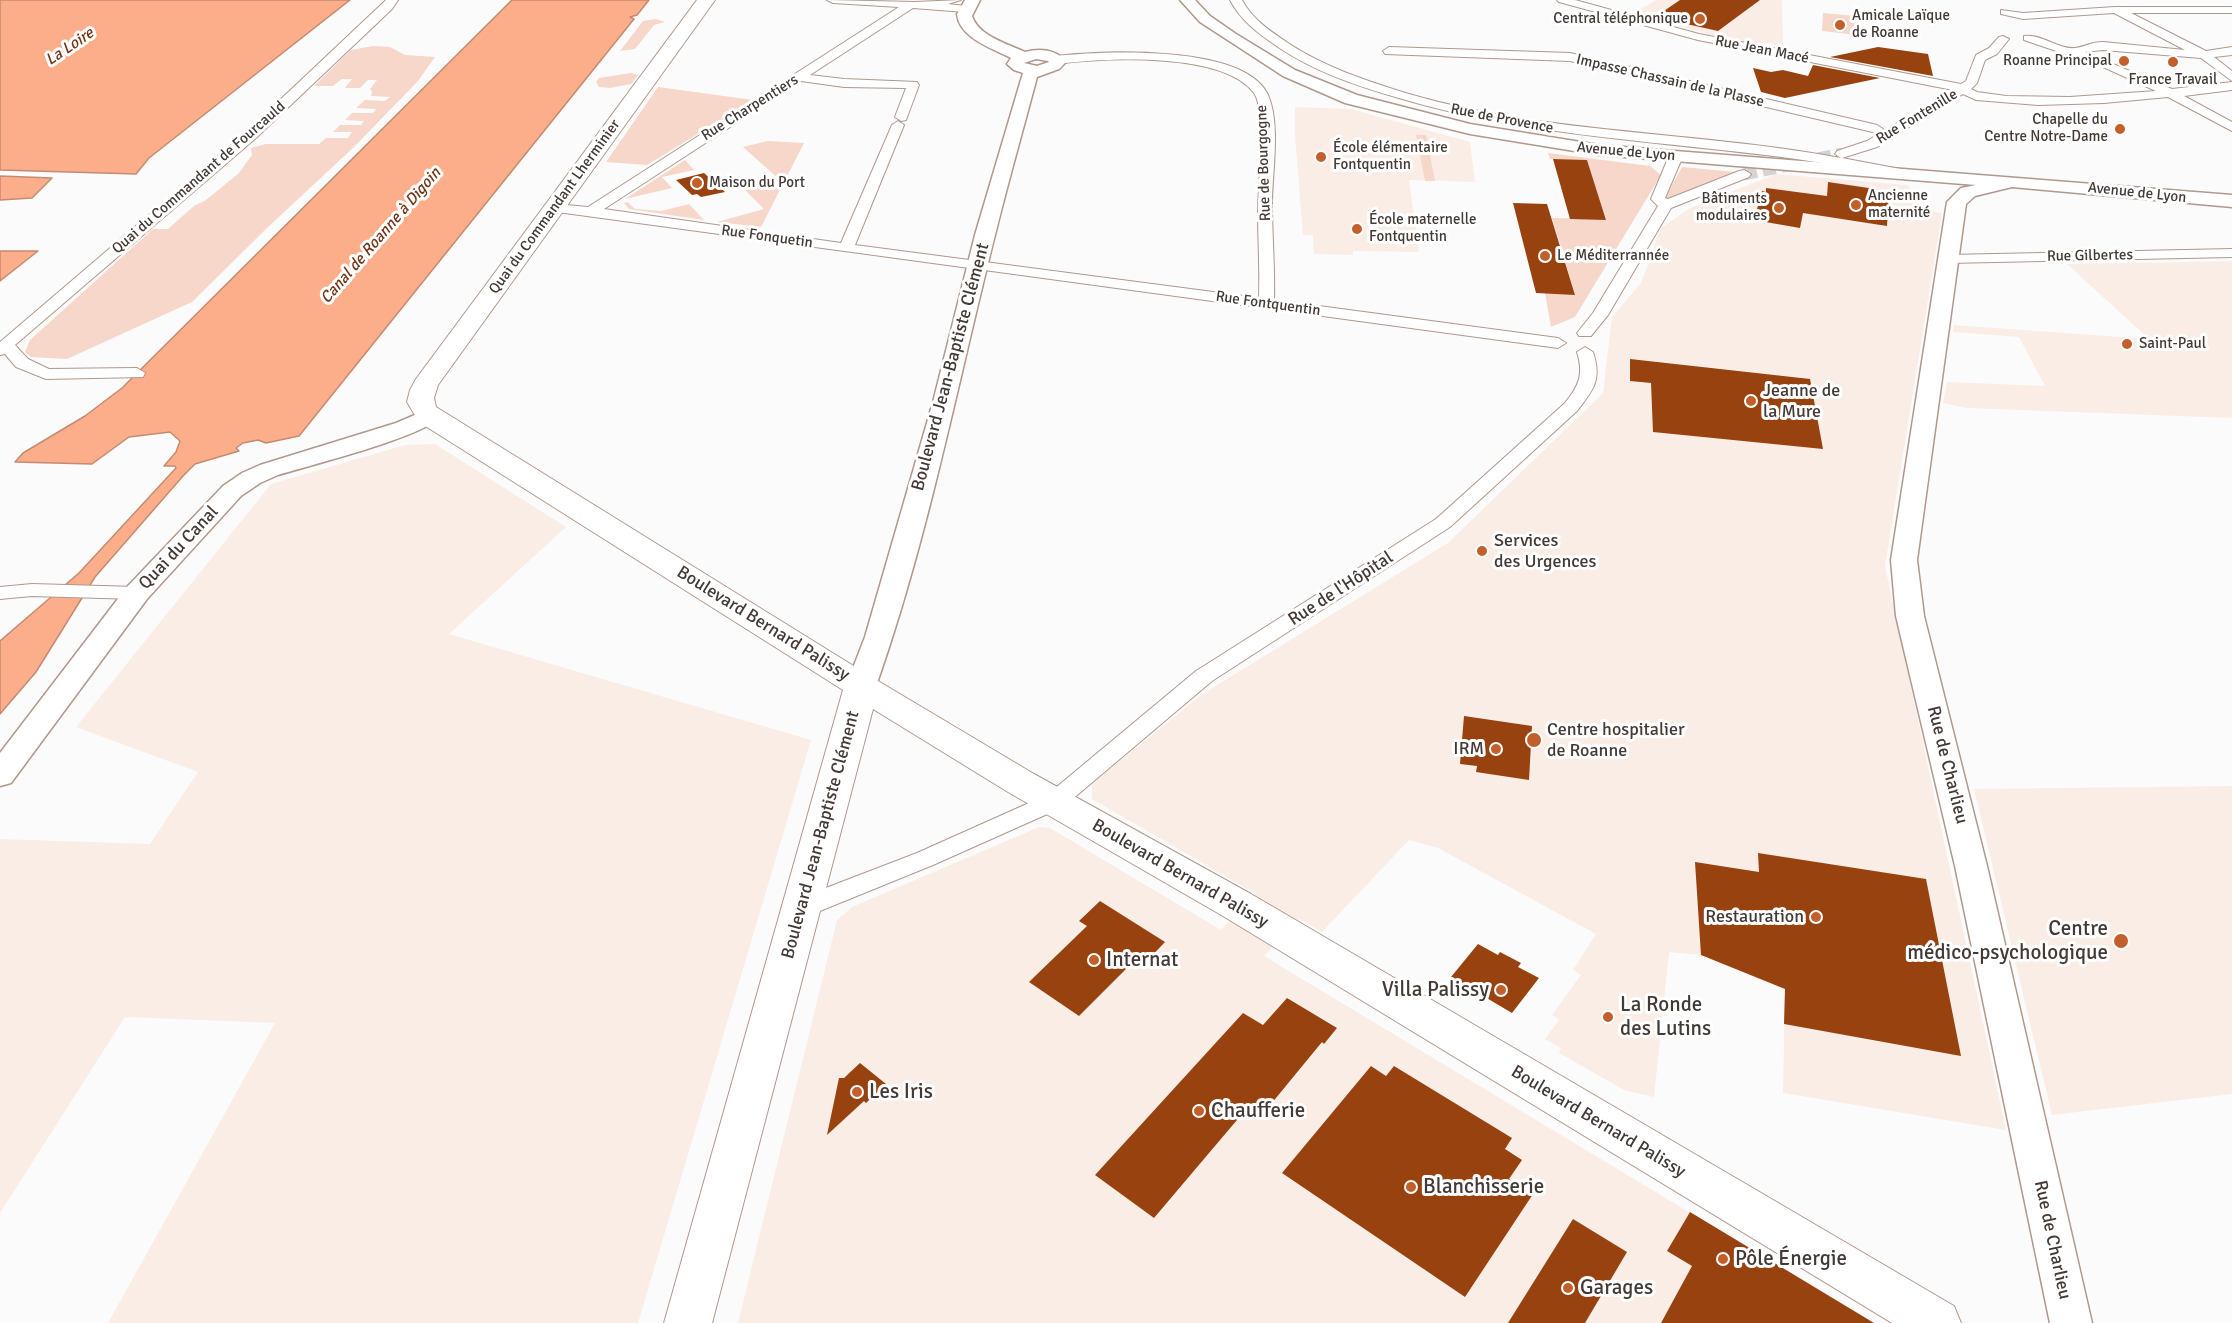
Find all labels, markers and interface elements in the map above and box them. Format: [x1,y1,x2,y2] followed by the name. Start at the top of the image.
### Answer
[1852,7,1950,42] place label: Amicale Laïque de Roanne
[1553,10,1688,28] place label: Central téléphonique
[1693,12,1707,26] marker: Central téléphonique
[1833,18,1847,32] marker: Amicale Laïque de Roanne
[42,24,98,70] water label: La Loire
[1714,32,1810,68] street label: Rue Jean Macé
[1574,51,1766,111] street label: Impasse Chassain de la Plasse
[2003,52,2112,70] place label: Roanne Principal
[2117,54,2131,68] marker: Roanne Principal
[2166,55,2180,69] marker: France Travail
[698,71,802,145] street label: Rue Charpentiers
[2129,71,2217,89] place label: France Travail
[1873,86,1961,148] street label: Rue Fontenille
[109,98,289,258] street label: Quai du Commandant de Fourcauld
[1449,100,1555,138] street label: Rue de Provence
[1253,105,1275,221] street label: Rue de Bourgogne
[1984,111,2108,146] place label: Chapelle du Centre Notre-Dame
[486,116,624,298] street label: Quai du Commandant Lherminier
[2113,122,2127,136] marker: Chapelle du Centre Notre-Dame
[1333,139,1448,174] place label: École élémentaire Fontquentin
[1576,139,1676,165] street label: Avenue de Lyon
[1314,150,1328,164] marker: École élémentaire Fontquentin
[317,164,445,308] water label: Canal de Roanne à Digoin
[709,174,805,192] place label: Maison du Port
[690,176,704,190] marker: Maison du Port
[2087,179,2187,207] street label: Avenue de Lyon
[1868,187,1930,222] place label: Ancienne maternité
[1696,190,1767,225] place label: Bâtiments modulaires
[1849,198,1863,212] marker: Ancienne maternité
[1772,201,1786,215] marker: Bâtiments modulaires
[1369,211,1476,246] place label: École maternelle Fontquentin
[720,222,814,252] street label: Rue Fonquetin
[1350,222,1364,236] marker: École maternelle Fontquentin
[907,241,995,493] street label: Boulevard Jean-Baptiste Clément
[2047,246,2133,266] street label: Rue Gilbertes
[1557,247,1669,265] place label: Le Méditerrannée
[1538,249,1552,263] marker: Le Méditerrannée
[1214,288,1322,320] street label: Rue Fontquentin
[2139,335,2206,353] place label: Saint-Paul
[2120,337,2134,351] marker: Saint-Paul
[1763,380,1840,422] place label: Jeanne de la Mure
[1744,394,1758,408] marker: Jeanne de la Mure
[135,502,223,594] street label: Quai du Canal
[1494,530,1596,572] place label: Services des Urgences
[1475,544,1489,558] marker: Services des Urgences
[1285,547,1397,631] street label: Rue de l'Hôpital
[673,562,853,686] street label: Boulevard Bernard Palissy
[1922,704,1972,826] street label: Rue de Charlieu
[777,709,865,961] street label: Boulevard Jean-Baptiste Clément
[1547,719,1685,762] place label: Centre hospitalier de Roanne
[1525,731,1543,749] marker: Centre hospitalier de Roanne
[1453,738,1484,760] place label: IRM
[1489,742,1503,756] marker: IRM
[1088,815,1272,933] street label: Boulevard Bernard Palissy
[1705,906,1804,928] place label: Restauration
[1809,910,1823,924] marker: Restauration
[1907,916,2108,966] place label: Centre médico-psychologique
[2112,932,2130,950] marker: Centre médico-psychologique
[1106,947,1178,973] place label: Internat
[1087,953,1101,967] marker: Internat
[1382,977,1489,1003] place label: Villa Palissy
[1494,983,1508,997] marker: Villa Palissy
[1620,992,1711,1042] place label: La Ronde des Lutins
[1601,1010,1615,1024] marker: La Ronde des Lutins
[1507,1061,1689,1183] street label: Boulevard Bernard Palissy
[869,1079,933,1105] place label: Les Iris
[850,1085,864,1099] marker: Les Iris
[1211,1098,1305,1124] place label: Chaufferie
[1192,1104,1206,1118] marker: Chaufferie
[1423,1174,1544,1200] place label: Blanchisserie
[2029,1179,2075,1301] street label: Rue de Charlieu
[1404,1180,1418,1194] marker: Blanchisserie
[1735,1246,1847,1272] place label: Pôle Énergie
[1716,1252,1730,1266] marker: Pôle Énergie
[1580,1275,1653,1301] place label: Garages
[1561,1281,1575,1295] marker: Garages

